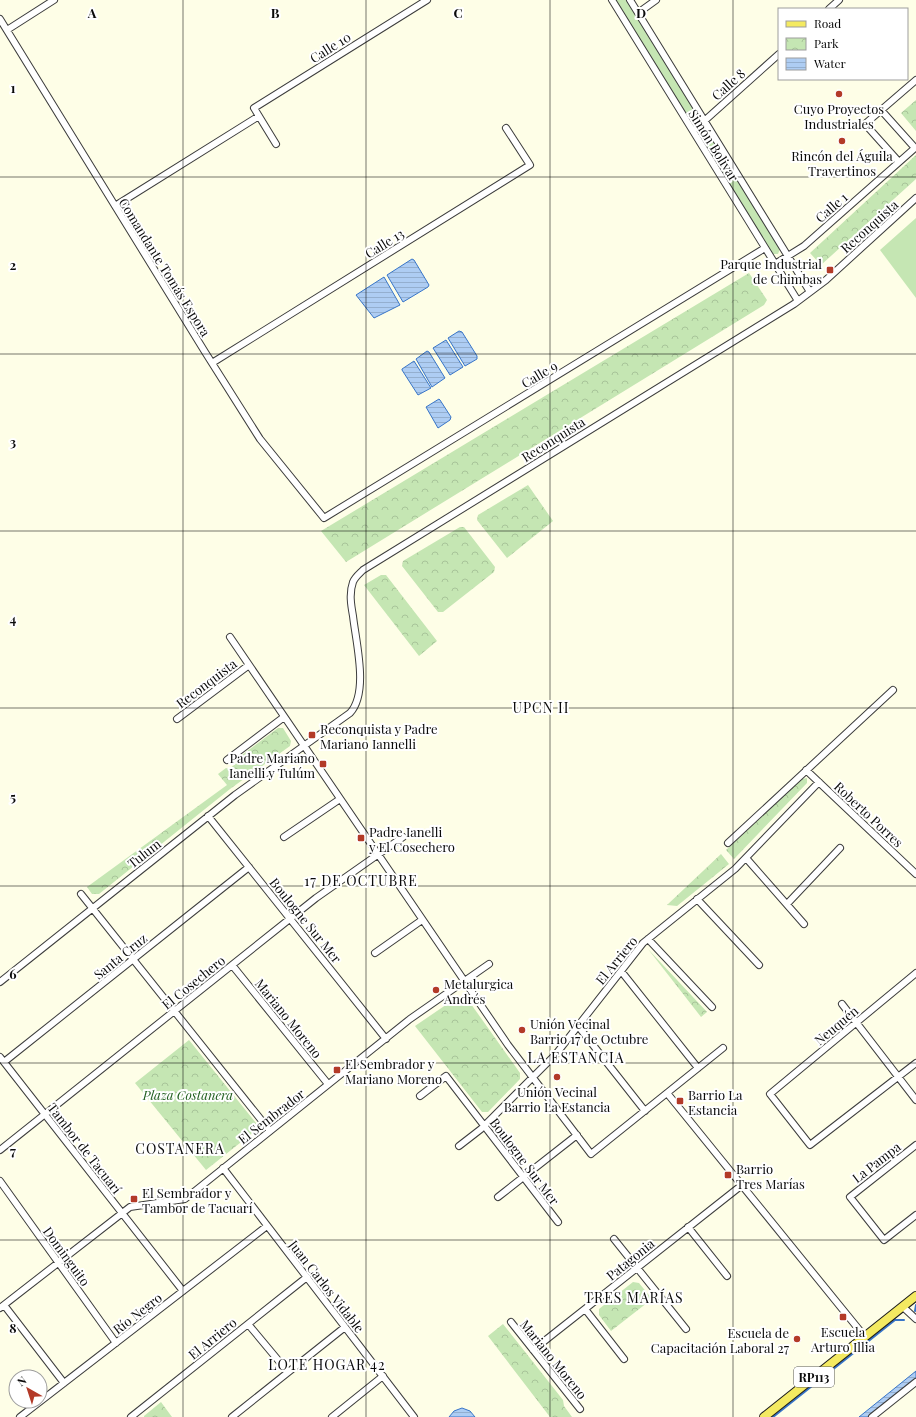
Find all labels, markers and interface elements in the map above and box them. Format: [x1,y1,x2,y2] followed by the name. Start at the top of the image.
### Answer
[87,4,97,21] text: A
[271,4,280,21] text: B
[453,4,463,21] text: C
[636,4,646,21] text: D
[778,8,908,80] legend
[814,15,841,31] text: Road
[306,28,354,66] street label: Calle 10
[814,35,839,51] text: Park
[813,55,847,71] text: Water
[708,64,748,103] street label: Calle 8
[11,79,16,96] text: 1
[834,89,844,99] marker: Cuyo Proyectos Industriales
[794,100,884,132] place label: Cuyo Proyectos Industriales
[685,106,743,184] street label: Simón Bolivar
[837,136,847,146] marker: Rincón del Águila Travertinos
[791,147,893,179] place label: Rincón del Águila Travertinos
[811,188,851,226] street label: Calle 1
[115,195,215,340] street label: Comandante Tomás Espora
[837,195,902,256] street label: Reconquista
[361,224,407,262] street label: Calle 13
[720,255,822,287] place label: Parque Industrial de Chimbas
[10,256,17,273] text: 2
[825,265,835,275] marker: Parque Industrial de Chimbas
[518,357,560,391] street label: Calle 9
[518,412,588,465] street label: Reconquista
[10,433,16,450] text: 3
[10,610,17,627] text: 4
[172,654,240,711] street label: Reconquista
[512,698,570,717] district label: UPCN II
[320,720,438,752] place label: Reconquista y Padre Mariano Iannelli
[307,730,317,740] marker: Reconquista y Padre Mariano Iannelli
[229,749,315,781] place label: Padre Mariano Ianelli y Tulúm
[318,759,328,769] marker: Padre Mariano Ianelli y Tulúm
[831,778,907,851] street label: Roberto Porres
[10,788,16,805] text: 5
[368,823,455,855] place label: Padre Ianelli y El Cosechero
[356,833,366,843] marker: Padre Ianelli y El Cosechero
[124,834,164,871] street label: Tulum
[304,871,418,890] district label: 17 DE OCTUBRE
[266,874,346,966] street label: Boulogne Sur Mer
[90,929,150,983] street label: Santa Cruz
[591,932,641,988] street label: El Arriero
[158,951,228,1013] street label: El Cosechero
[9,965,17,982] text: 6
[252,975,326,1061] street label: Mariano Moreno
[443,975,514,1007] place label: Metalurgica Andrés
[431,985,441,995] marker: Metalurgica Andrés
[811,1002,862,1048] street label: Neuquén
[530,1015,649,1047] place label: Unión Vecinal Barrio 17 de Octubre
[517,1025,527,1035] marker: Unión Vecinal Barrio 17 de Octubre
[527,1048,625,1067] district label: LA ESTANCIA
[345,1055,442,1087] place label: El Sembrador y Mariano Moreno
[332,1065,342,1075] marker: El Sembrador y Mariano Moreno
[552,1072,562,1082] marker: Unión Vecinal Barrio La Estancia
[504,1083,611,1115] place label: Unión Vecinal Barrio La Estancia
[234,1085,308,1147] street label: El Sembrador
[142,1086,233,1103] park label: Plaza Costanera
[688,1086,743,1118] place label: Barrio La Estancia
[675,1096,685,1106] marker: Barrio La Estancia
[44,1099,126,1197] street label: Tambor de Tacuarí
[487,1114,563,1208] street label: Boulogne Sur Mer
[848,1138,904,1186] street label: La Pampa
[135,1139,225,1158] district label: COSTANERA
[10,1142,16,1159] text: 7
[736,1160,805,1192] place label: Barrio Tres Marías
[723,1170,733,1180] marker: Barrio Tres Marías
[142,1184,253,1216] place label: El Sembrador y Tambor de Tacuarí
[129,1194,139,1204] marker: El Sembrador y Tambor de Tacuarí
[40,1223,94,1289] street label: Dominguito
[603,1234,658,1284] street label: Patagonia
[285,1236,369,1336] street label: Juan Carlos Vidable
[584,1288,684,1307] district label: TRES MARÍAS
[109,1289,165,1337] street label: Río Negro
[838,1312,848,1322] marker: Escuela Arturo Illia
[184,1313,240,1363] street label: El Arriero
[517,1316,591,1402] street label: Mariano Moreno
[9,1319,17,1336] text: 8
[810,1323,876,1355] place label: Escuela Arturo Illia
[651,1324,790,1356] place label: Escuela de Capacitación Laboral 27
[792,1334,802,1344] marker: Escuela de Capacitación Laboral 27
[268,1355,386,1374] district label: LOTE HOGAR 42
[794,1367,834,1387] road number: RP113
[8,1369,48,1409] north arrow
[14,1372,29,1389] text: N

